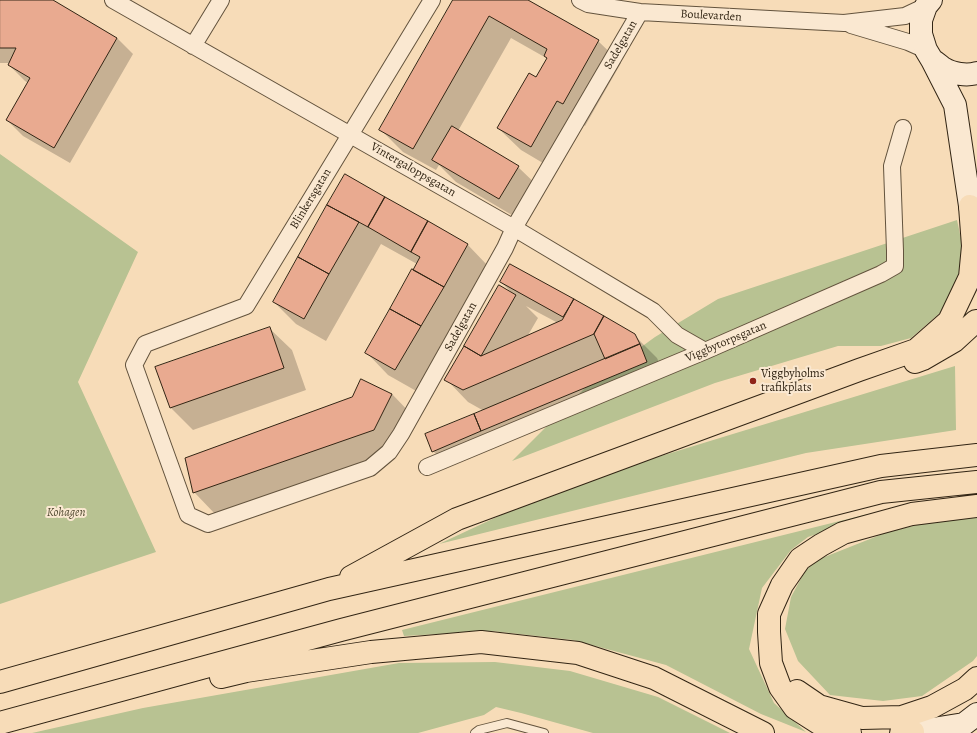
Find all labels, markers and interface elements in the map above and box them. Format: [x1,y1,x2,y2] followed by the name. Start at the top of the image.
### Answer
[680,7,742,25] street label: Boulevarden
[601,18,641,72] street label: Sadelgatan
[368,140,458,200] street label: Vintergaloppsgatan
[287,166,335,232] street label: Blinkersgatan
[442,300,480,354] street label: Sadelgatan
[683,318,769,366] street label: Viggbytorpsgatan
[761,367,825,395] place label: Viggbyholms trafikplats
[748,376,758,386] marker: Viggbyholms trafikplats
[47,506,85,520] park label: Kohagen

